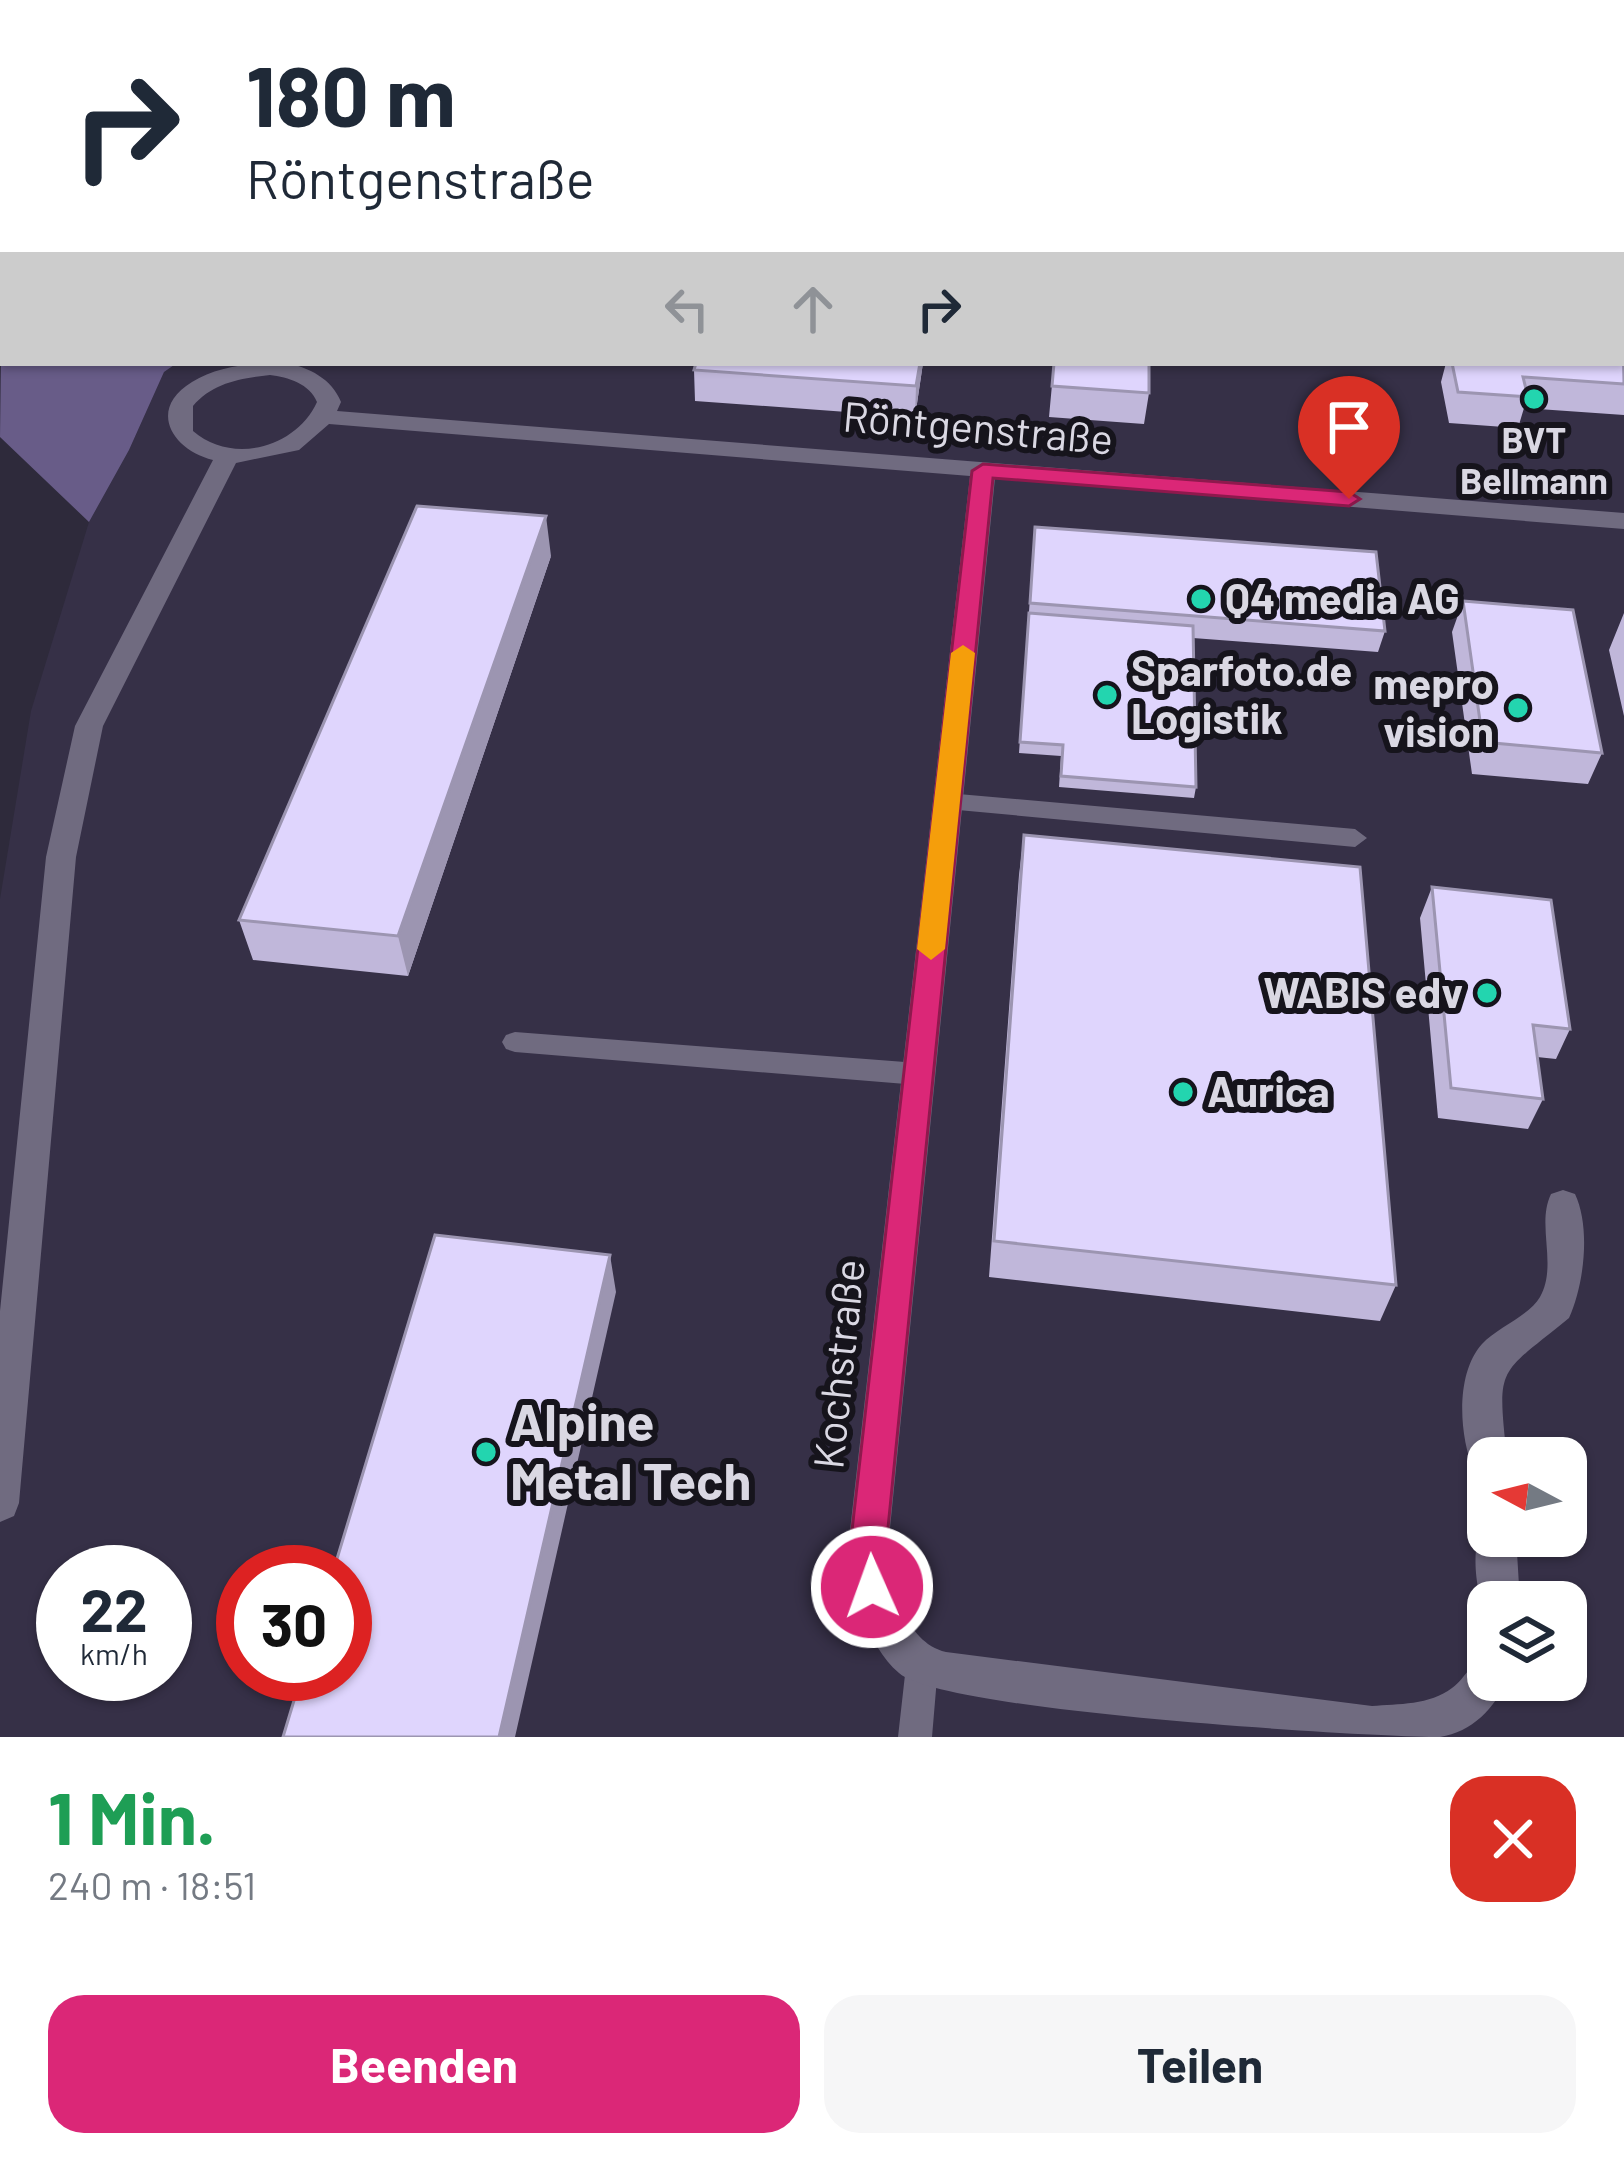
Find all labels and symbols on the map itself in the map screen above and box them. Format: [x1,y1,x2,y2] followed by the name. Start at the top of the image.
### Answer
[1298,376,1400,499] pin
[1521,386,1547,412] marker: BVT Bellmann
[841,389,1115,464] street label: Röntgenstraße
[1460,417,1608,501] place label: BVT Bellmann
[1225,572,1460,622] place label: Q4 media AG
[1188,586,1214,612] marker: Q4 media AG
[1131,644,1352,743] place label: Sparfoto.de Logistik
[1373,657,1494,755] place label: mepro vision
[1094,682,1120,708] marker: Sparfoto.de Logistik
[1505,695,1531,721] marker: mepro vision
[1263,966,1463,1016] place label: WABIS edv
[1474,980,1500,1006] marker: WABIS edv
[1207,1065,1330,1115] place label: Aurica
[1170,1079,1196,1105] marker: Aurica
[801,1257,873,1471] street label: Kochstraße
[510,1390,751,1510] place label: Alpine Metal Tech
[1467,1437,1587,1557] north arrow
[473,1439,499,1465] marker: Alpine Metal Tech
[809,1524,935,1650] position arrow
[216,1545,372,1701] speed limit sign: 30

